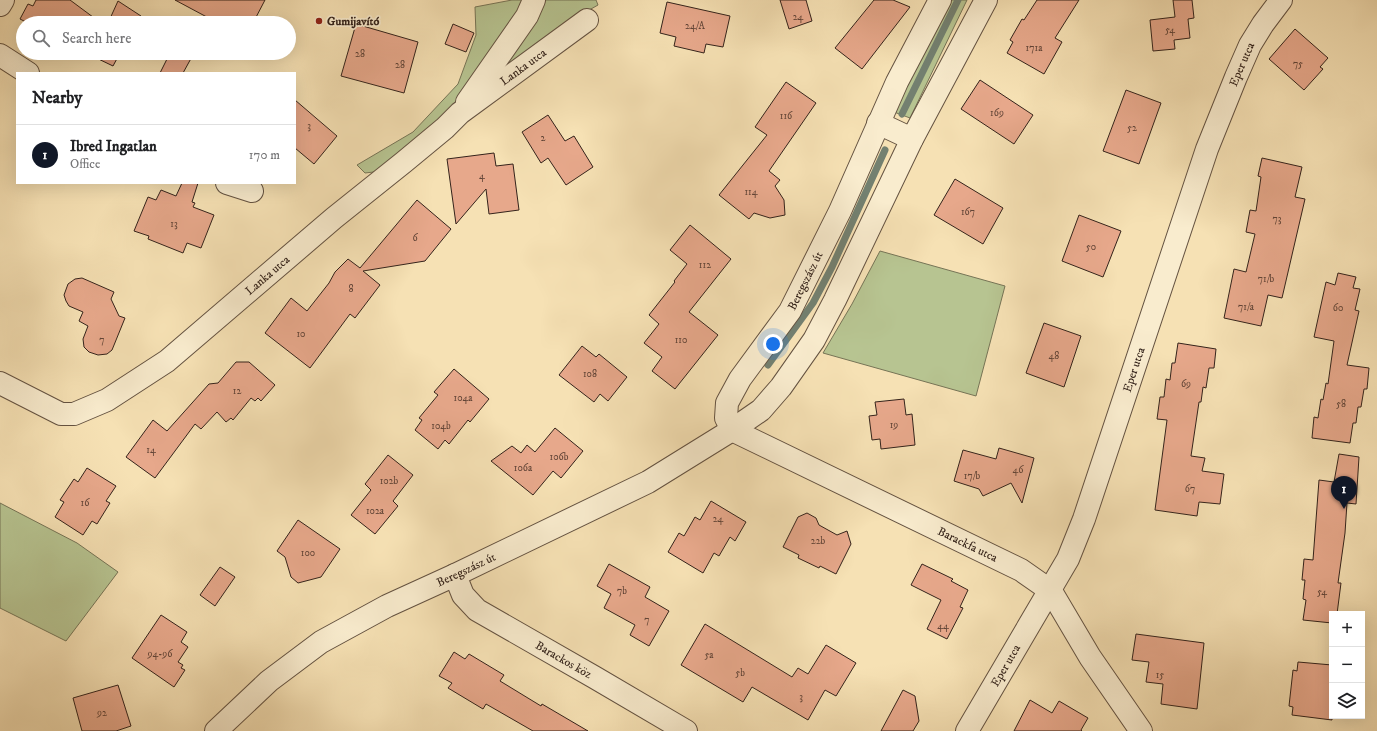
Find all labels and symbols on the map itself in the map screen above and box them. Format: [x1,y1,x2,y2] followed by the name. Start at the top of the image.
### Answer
[793,11,804,23] house number: 24
[327,14,379,29] place label: Gumijavító
[314,16,324,26] marker: Gumijavító
[685,20,706,32] house number: 24/A
[1165,24,1175,36] house number: 54
[1226,39,1259,89] street label: Eper utca
[1026,42,1043,54] house number: 171a
[497,45,550,89] street label: Lanka utca
[355,48,365,60] house number: 28
[1293,58,1303,70] house number: 75
[395,59,405,71] house number: 28
[990,107,1004,119] house number: 169
[780,110,793,122] house number: 116
[307,120,311,132] house number: 3
[1127,122,1137,134] house number: 52
[541,132,546,144] house number: 2
[479,170,485,182] house number: 4
[744,186,758,198] house number: 114
[961,206,975,218] house number: 167
[1273,213,1282,225] house number: 73
[170,218,178,230] house number: 13
[412,232,418,244] house number: 6
[1086,241,1096,253] house number: 50
[785,249,827,313] street label: Beregszász út
[242,252,294,299] street label: Lanka utca
[699,259,711,271] house number: 112
[1258,273,1274,285] house number: 71/b
[348,283,354,295] house number: 8
[1238,301,1255,313] house number: 71/a
[1333,302,1343,314] house number: 60
[296,328,306,340] house number: 10
[99,334,105,346] house number: 7
[675,334,687,346] house number: 110
[763,334,783,354] your location
[1120,344,1149,394] street label: Eper utca
[1049,350,1059,362] house number: 48
[583,368,597,380] house number: 108
[1181,378,1191,390] house number: 69
[233,385,241,397] house number: 12
[454,392,473,404] house number: 104a
[1336,398,1346,410] house number: 58
[890,419,898,431] house number: 19
[431,420,451,432] house number: 104b
[146,444,156,456] house number: 14
[550,451,569,463] house number: 106b
[514,462,533,474] house number: 106a
[1013,464,1024,476] house number: 46
[964,470,980,482] house number: 17/b
[380,475,399,487] house number: 102b
[1331,476,1357,509] pin: 1
[1185,483,1195,495] house number: 67
[81,497,90,509] house number: 16
[366,505,385,517] house number: 102a
[713,513,724,525] house number: 24
[935,524,1001,566] street label: Barackfa utca
[811,535,826,547] house number: 22b
[301,547,315,559] house number: 100
[434,550,498,590] street label: Beregszász út
[617,585,627,597] house number: 7b
[1317,586,1327,598] house number: 54
[644,614,650,626] house number: 7
[937,620,949,632] house number: 44
[533,638,594,682] street label: Barackos köz
[988,641,1025,690] street label: Eper utca
[147,648,173,660] house number: 94-96
[704,649,714,661] house number: 5a
[735,667,745,679] house number: 5b
[1156,669,1164,681] house number: 15
[799,691,803,703] house number: 3
[96,707,107,719] house number: 92

